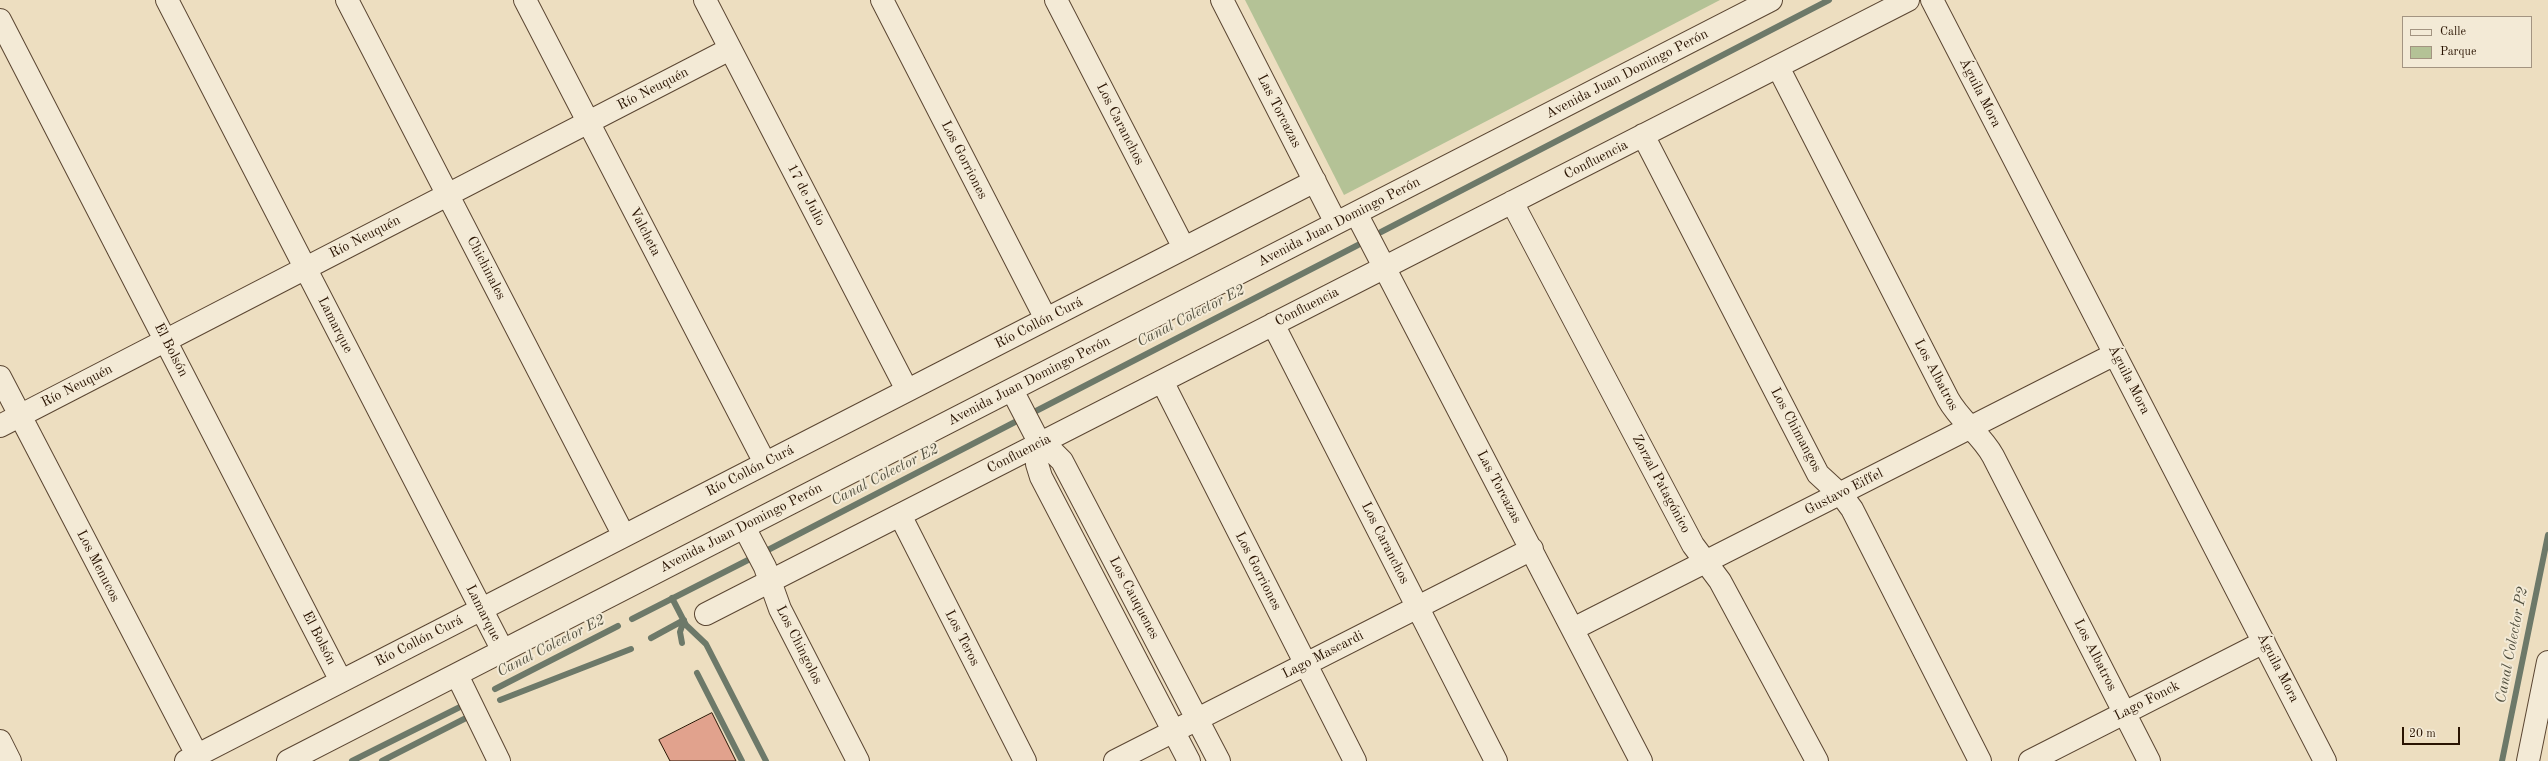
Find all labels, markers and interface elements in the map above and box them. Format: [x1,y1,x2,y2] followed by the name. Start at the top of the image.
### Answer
[2402,16,2532,68] legend
[1543,26,1711,122] street label: Avenida Juan Domingo Perón
[2440,26,2466,38] text: Calle
[2440,46,2476,58] text: Parque
[1955,56,2005,130] street label: Águila Mora
[614,64,692,114] street label: Río Neuquén
[1253,71,1305,151] street label: Las Torcazas
[1092,80,1148,168] street label: Los Caranchos
[937,118,991,202] street label: Los Gorriones
[1561,137,1631,183] street label: Confluencia
[783,161,829,229] street label: 17 de Julio
[1255,174,1423,270] street label: Avenida Juan Domingo Perón
[626,205,664,259] street label: Valcheta
[326,212,404,262] street label: Río Neuquén
[463,233,509,303] street label: Chichinales
[1134,281,1248,351] water label: Canal Colector E2
[1272,284,1342,330] street label: Confluencia
[314,294,356,356] street label: Lamarque
[992,294,1086,352] street label: Río Collón Curá
[150,320,192,380] street label: El Bolsón
[945,333,1113,429] street label: Avenida Juan Domingo Perón
[1910,336,1962,414] street label: Los Albatros
[2104,343,2154,417] street label: Águila Mora
[38,361,116,411] street label: Río Neuquén
[1767,385,1825,475] street label: Los Chimangos
[984,431,1054,477] street label: Confluencia
[1628,432,1694,536] street label: Zorzal Patagónico
[828,440,942,510] water label: Canal Colector E2
[703,442,797,500] street label: Río Collón Curá
[1473,448,1525,526] street label: Las Torcazas
[1802,465,1886,519] street label: Gustavo Eiffel
[657,480,825,576] street label: Avenida Juan Domingo Perón
[1357,499,1413,587] street label: Los Caranchos
[73,527,123,605] street label: Los Menucos
[1231,529,1285,613] street label: Los Gorriones
[1105,554,1163,642] street label: Los Cauquenes
[462,582,504,644] street label: Lamarque
[2492,585,2532,705] water label: Canal Colector P2
[772,603,826,687] street label: Los Chingolos
[941,607,983,669] street label: Los Teros
[298,608,340,668] street label: El Bolsón
[494,611,608,681] water label: Canal Colector E2
[372,612,466,670] street label: Río Collón Curá
[2070,616,2120,694] street label: Los Albatros
[1279,627,1367,683] street label: Lago Mascardi
[2253,631,2303,705] street label: Águila Mora
[2112,677,2182,725] street label: Lago Fonck
[2404,719,2462,745] scale bar
[2409,728,2436,740] text: 20 m

